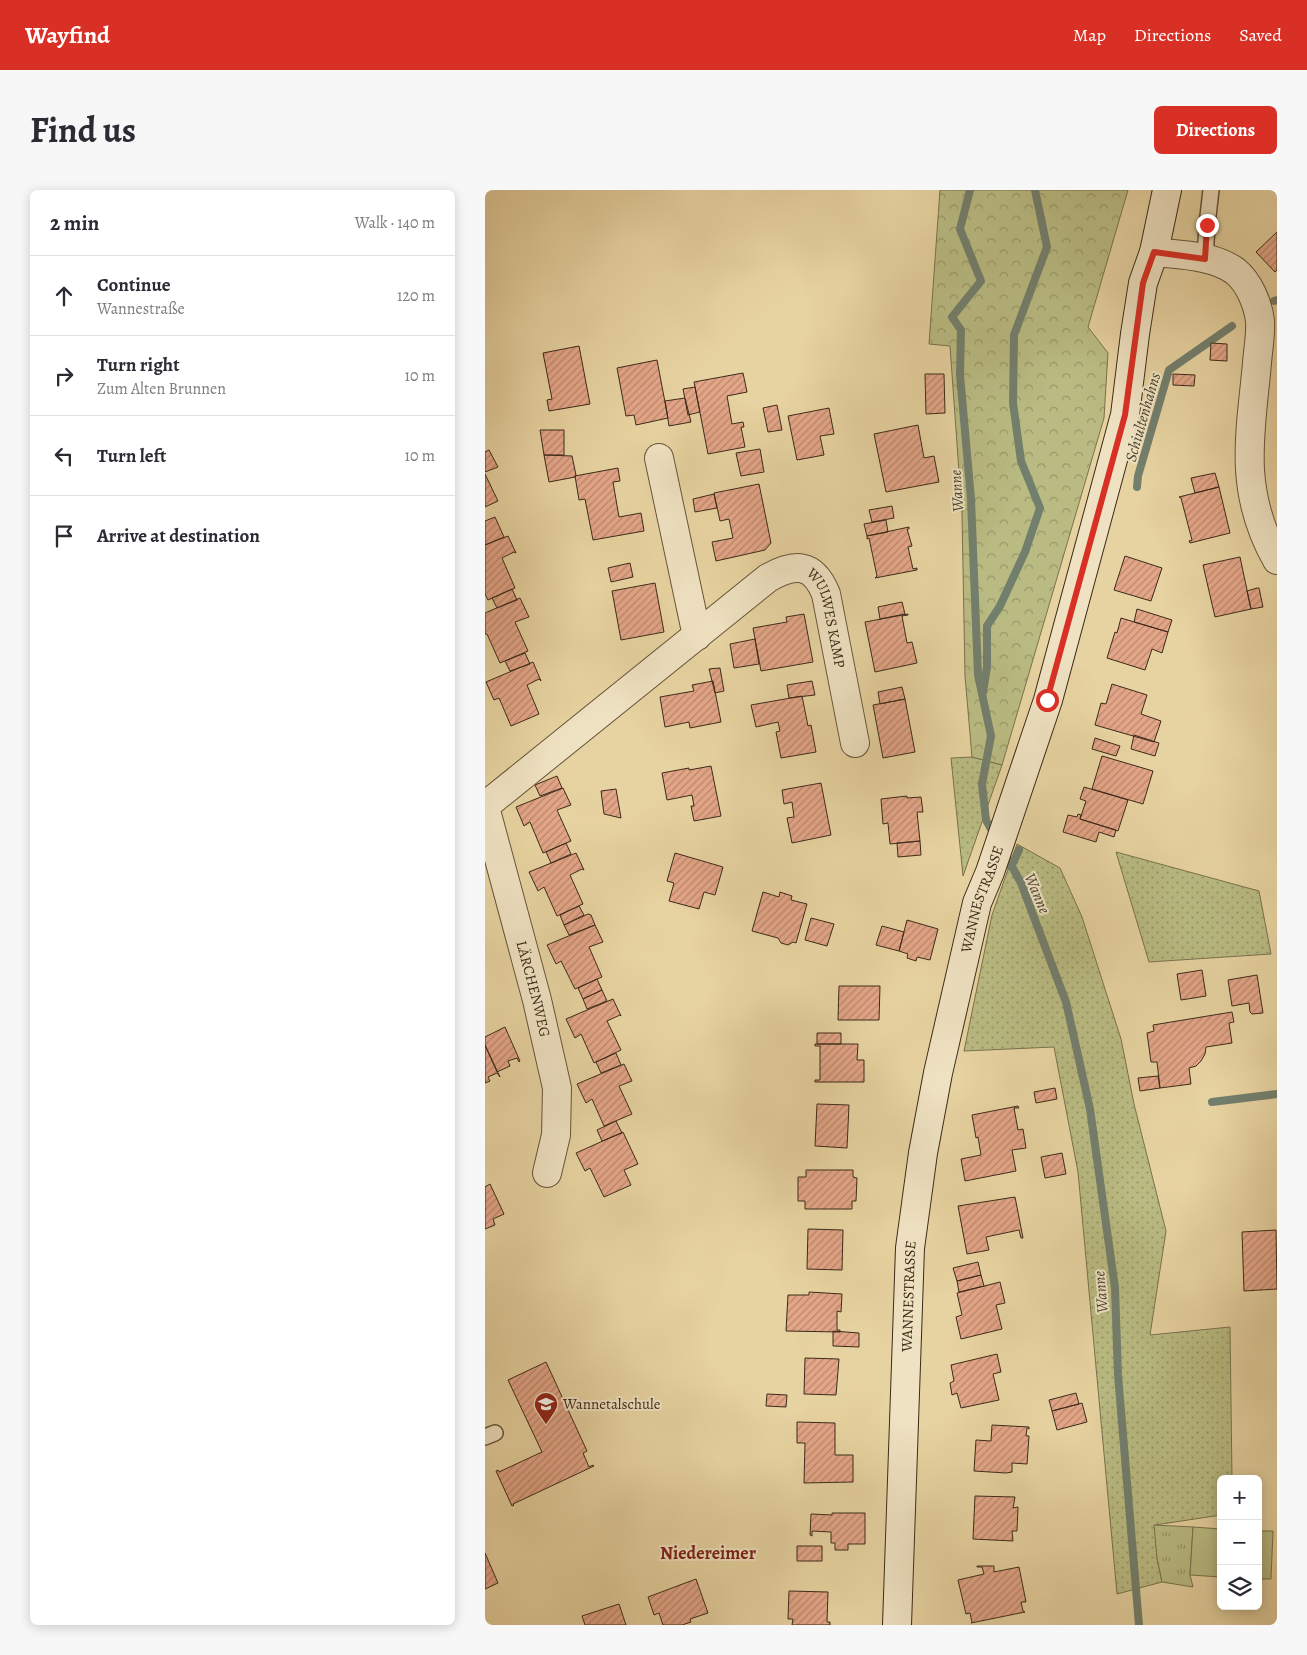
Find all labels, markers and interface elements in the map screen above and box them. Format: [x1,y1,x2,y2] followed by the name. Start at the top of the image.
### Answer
[25,19,110,51] text: Wayfind
[1073,23,1106,47] text: Map
[1134,23,1211,47] text: Directions
[1239,23,1282,47] text: Saved
[30,106,136,154] text: Find us
[1154,106,1277,154] button: Directions
[50,209,99,237] text: 2 min
[355,212,435,234] text: Walk · 140 m
[1196,214,1219,237] route end
[97,272,171,298] text: Continue
[50,282,78,310] icon: ahead
[397,285,435,307] text: 120 m
[97,298,185,320] text: Wannestraße
[97,352,179,378] text: Turn right
[50,362,78,390] icon: right
[405,365,435,387] text: 10 m
[1120,370,1166,464] water label: Schiultenhahns
[97,378,226,400] text: Zum Alten Brunnen
[50,442,78,470] icon: left
[97,443,166,469] text: Turn left
[405,445,435,467] text: 10 m
[945,469,969,513] water label: Wanne
[50,522,78,550] icon: arrive
[97,523,260,549] text: Arrive at destination
[802,563,850,670] street label: WULWES KAMP
[1036,689,1059,712] route start
[956,843,1008,956] street label: WANNESTRASSE
[1019,870,1056,917] water label: Wanne
[511,938,555,1039] street label: LÄRCHENWEG
[896,1239,921,1353] street label: WANNESTRASSE
[1088,1270,1114,1314] water label: Wanne
[533,1391,559,1425] school or university icon: Wannetalschule
[562,1394,661,1414] place label: Wannetalschule
[1217,1475,1262,1610] map controls
[1217,1475,1262,1520] button: +
[1217,1520,1262,1565] button: −
[660,1541,757,1565] district label: Niedereimer
[1217,1565,1262,1610] button: layers

